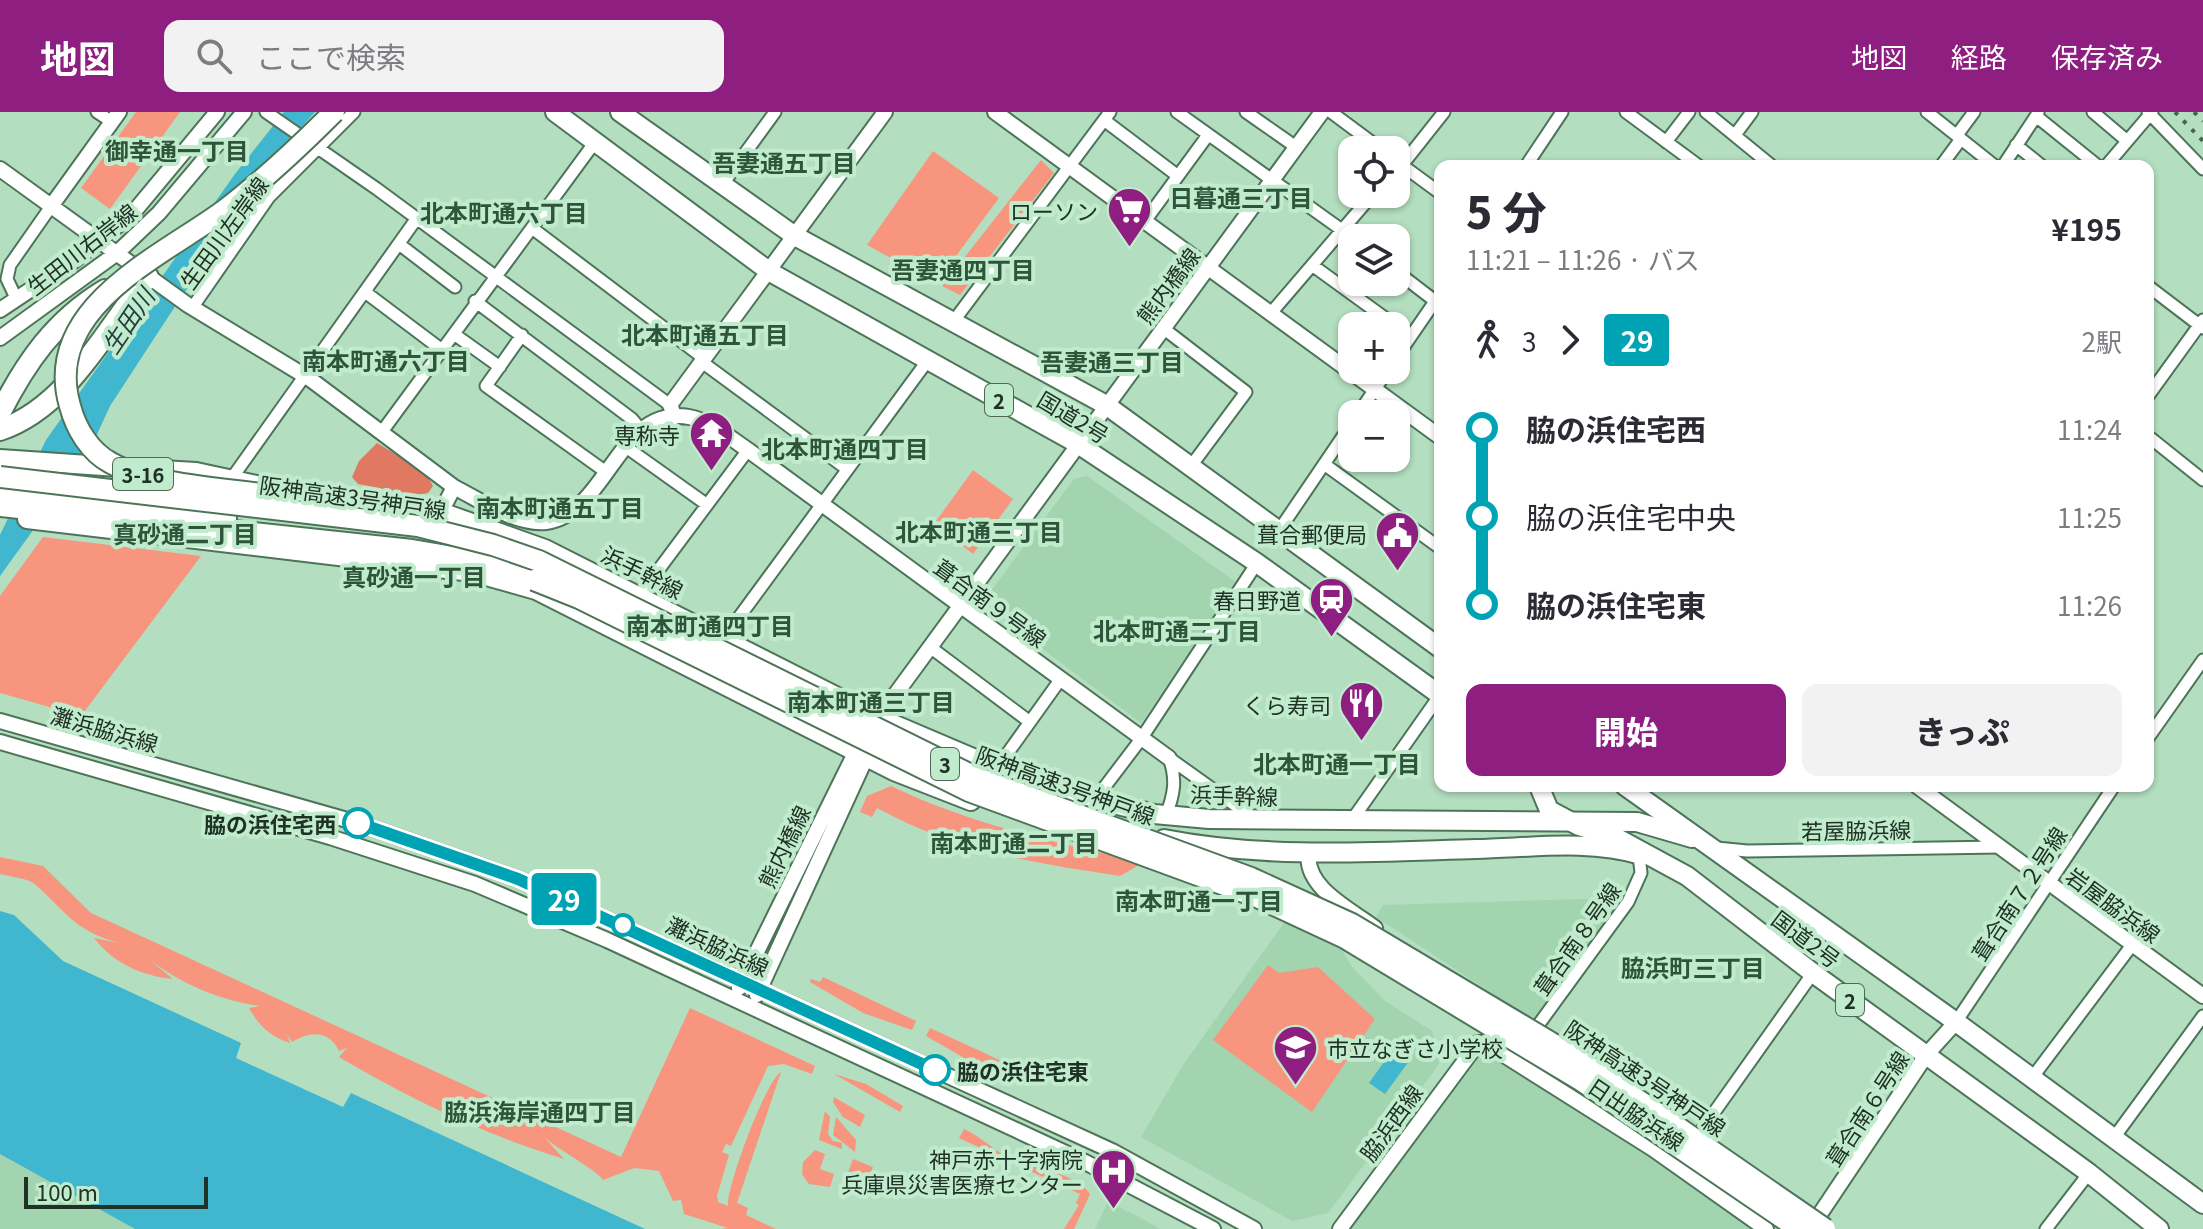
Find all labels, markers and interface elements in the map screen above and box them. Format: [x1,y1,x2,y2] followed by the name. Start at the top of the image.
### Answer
[164,20,724,92] search box
[40,29,116,84] text: 地図
[192,34,236,78] icon: search
[256,34,406,78] text: ここで検索
[1851,36,1907,76] text: 地図
[1951,36,2007,76] text: 経路
[2051,36,2163,76] text: 保存済み
[105,132,249,167] district label: 御幸通一丁目
[1338,136,1410,472] map controls
[1338,136,1410,208] button: locate
[712,144,856,179] district label: 吾妻通五丁目
[171,169,275,295] street label: 生田川左岸線
[1466,178,1546,242] text: 5 分
[1169,179,1313,214] district label: 日暮通三丁目
[1105,186,1153,249] supermarket icon: ローソン
[420,194,588,229] district label: 北本町通六丁目
[1010,194,1098,226] place label: ローソン
[19,195,143,301] street label: 生田川右岸線
[2051,206,2122,250] text: ¥195
[1338,224,1410,296] button: layers
[1128,240,1206,330] street label: 熊内橋線
[1466,240,1700,277] text: 11:21 – 11:26 · バス
[891,251,1035,286] district label: 吾妻通四丁目
[92,278,163,360] water label: 生田川
[1338,312,1410,384] button: +
[621,316,789,351] district label: 北本町通五丁目
[1466,318,1510,362] icon: walk
[1548,318,1592,362] icon: forward
[1620,320,1653,360] text: 29
[1522,322,1536,359] text: 3
[2082,322,2122,359] text: 2駅
[302,342,470,377] district label: 南本町通六丁目
[1040,343,1184,378] district label: 吾妻通三丁目
[1032,382,1116,450] street label: 国道2号
[985,384,1013,416] road number: 2
[1338,400,1410,472] button: −
[1526,406,1706,450] text: 脇の浜住宅西
[687,410,735,473] temple icon: 専称寺
[2057,410,2122,447] text: 11:24
[614,418,680,450] place label: 専称寺
[761,430,929,465] district label: 北本町通四丁目
[113,458,173,490] road number: 3-16
[258,467,448,525] street label: 阪神高速3号神戸線
[476,489,644,524] district label: 南本町通五丁目
[1526,494,1736,538] text: 脇の浜住宅中央
[2057,498,2122,535] text: 11:25
[1374,509,1422,572] public building icon: 葺合郵便局
[895,513,1063,548] district label: 北本町通三丁目
[113,515,257,550] district label: 真砂通二丁目
[1257,517,1367,549] place label: 葺合郵便局
[597,537,689,605] street label: 浜手幹線
[928,550,1054,654] street label: 葺合南９号線
[342,558,486,593] district label: 真砂通一丁目
[1308,575,1356,638] station icon: 春日野道
[1526,582,1706,626] text: 脇の浜住宅東
[1213,583,1301,615] place label: 春日野道
[2057,586,2122,623] text: 11:26
[626,607,794,642] district label: 南本町通四丁目
[1093,612,1261,647] district label: 北本町通二丁目
[1338,680,1386,743] restaurant icon: くら寿司
[787,683,955,718] district label: 南本町通三丁目
[1466,684,1786,776] button: 開始
[1802,684,2122,776] button: きっぷ
[1243,688,1331,720] place label: くら寿司
[48,697,162,759] street label: 灘浜脇浜線
[972,737,1160,831] street label: 阪神高速3号神戸線
[1253,745,1421,780] district label: 北本町通一丁目
[931,748,959,780] road number: 3
[1189,776,1279,812] street label: 浜手幹線
[749,799,817,893] street label: 熊内橋線
[204,807,336,839] place label: 脇の浜住宅西
[343,808,373,838] marker: 脇の浜住宅西
[1801,812,1911,846] street label: 若屋脇浜線
[1963,820,2073,966] street label: 葺合南７２号線
[930,824,1098,859] district label: 南本町通二丁目
[2060,859,2168,949] street label: 岩屋脇浜線
[528,873,600,925] line badge: 29
[1525,875,1627,1001] street label: 葺合南８号線
[547,879,581,919] text: 29
[1115,882,1283,917] district label: 南本町通一丁目
[1766,902,1848,974] street label: 国道2号
[661,907,775,983] street label: 灘浜脇浜線
[612,914,634,936] unlabelled marker
[1621,949,1765,984] district label: 脇浜町三丁目
[1836,984,1864,1016] road number: 2
[1559,1011,1733,1143] street label: 阪神高速3号神戸線
[1272,1023,1320,1086] school or university icon: 市立なぎさ小学校
[1327,1031,1503,1063] place label: 市立なぎさ小学校
[1817,1044,1915,1172] street label: 葺合南６号線
[957,1054,1089,1086] place label: 脇の浜住宅東
[920,1055,950,1085] marker: 脇の浜住宅東
[1582,1069,1692,1157] street label: 日出脇浜線
[1351,1077,1429,1167] street label: 脇浜西線
[444,1093,636,1128] district label: 脇浜海岸通四丁目
[841,1142,1083,1199] place label: 神戸赤十字病院 兵庫県災害医療センター
[1090,1147,1138,1210] hospital icon: 神戸赤十字病院 兵庫県災害医療センター
[24,1173,208,1209] scale bar
[36,1175,98,1207] text: 100 m

